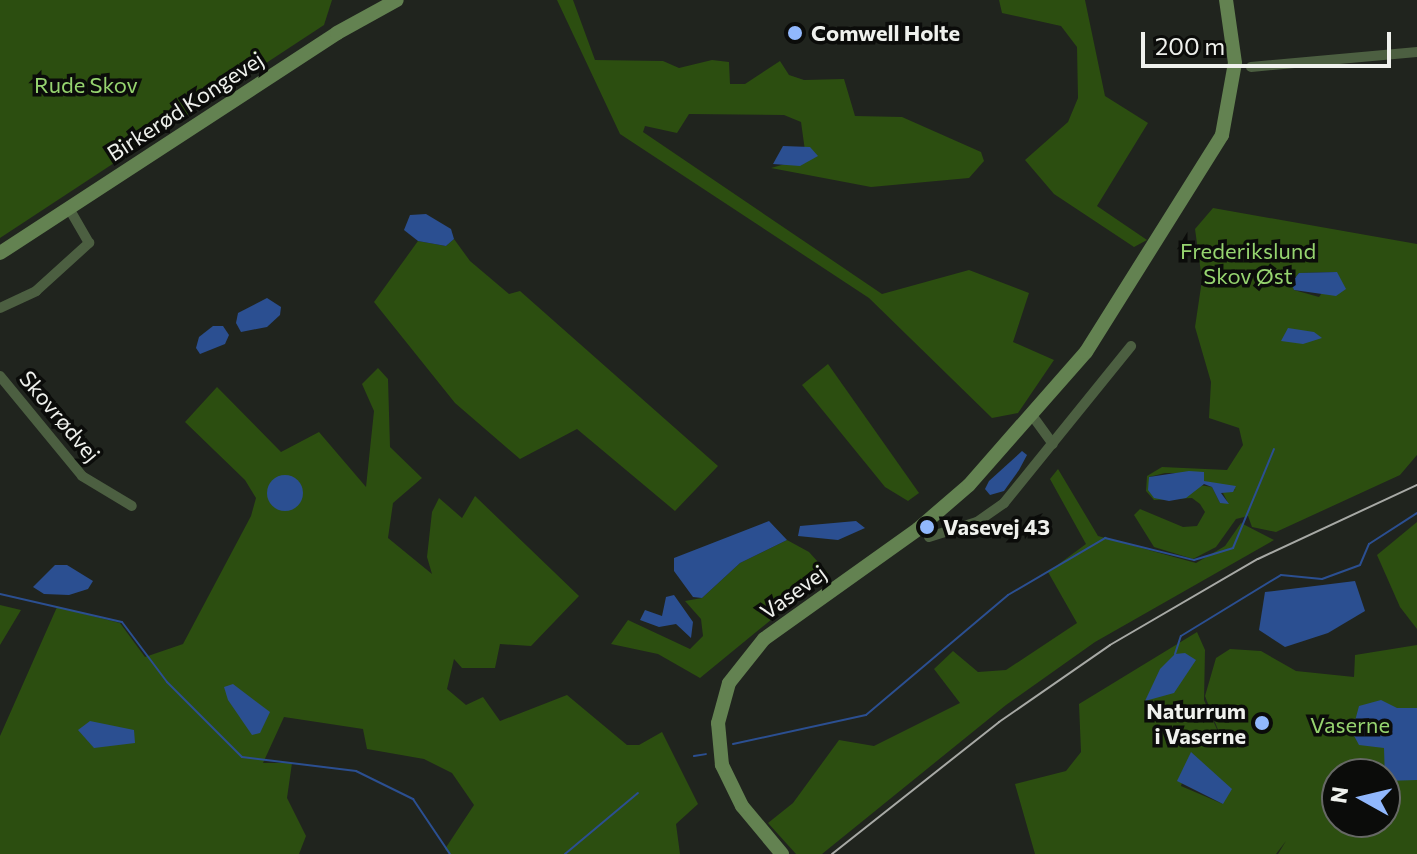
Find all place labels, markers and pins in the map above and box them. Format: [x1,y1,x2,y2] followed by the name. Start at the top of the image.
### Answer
[811,20,960,46] place label: Comwell Holte
[786,24,804,42] marker: Comwell Holte
[943,514,1050,540] place label: Vasevej 43
[918,518,936,536] marker: Vasevej 43
[1146,697,1246,748] place label: Naturrum i Vaserne
[1253,714,1271,732] marker: Naturrum i Vaserne

